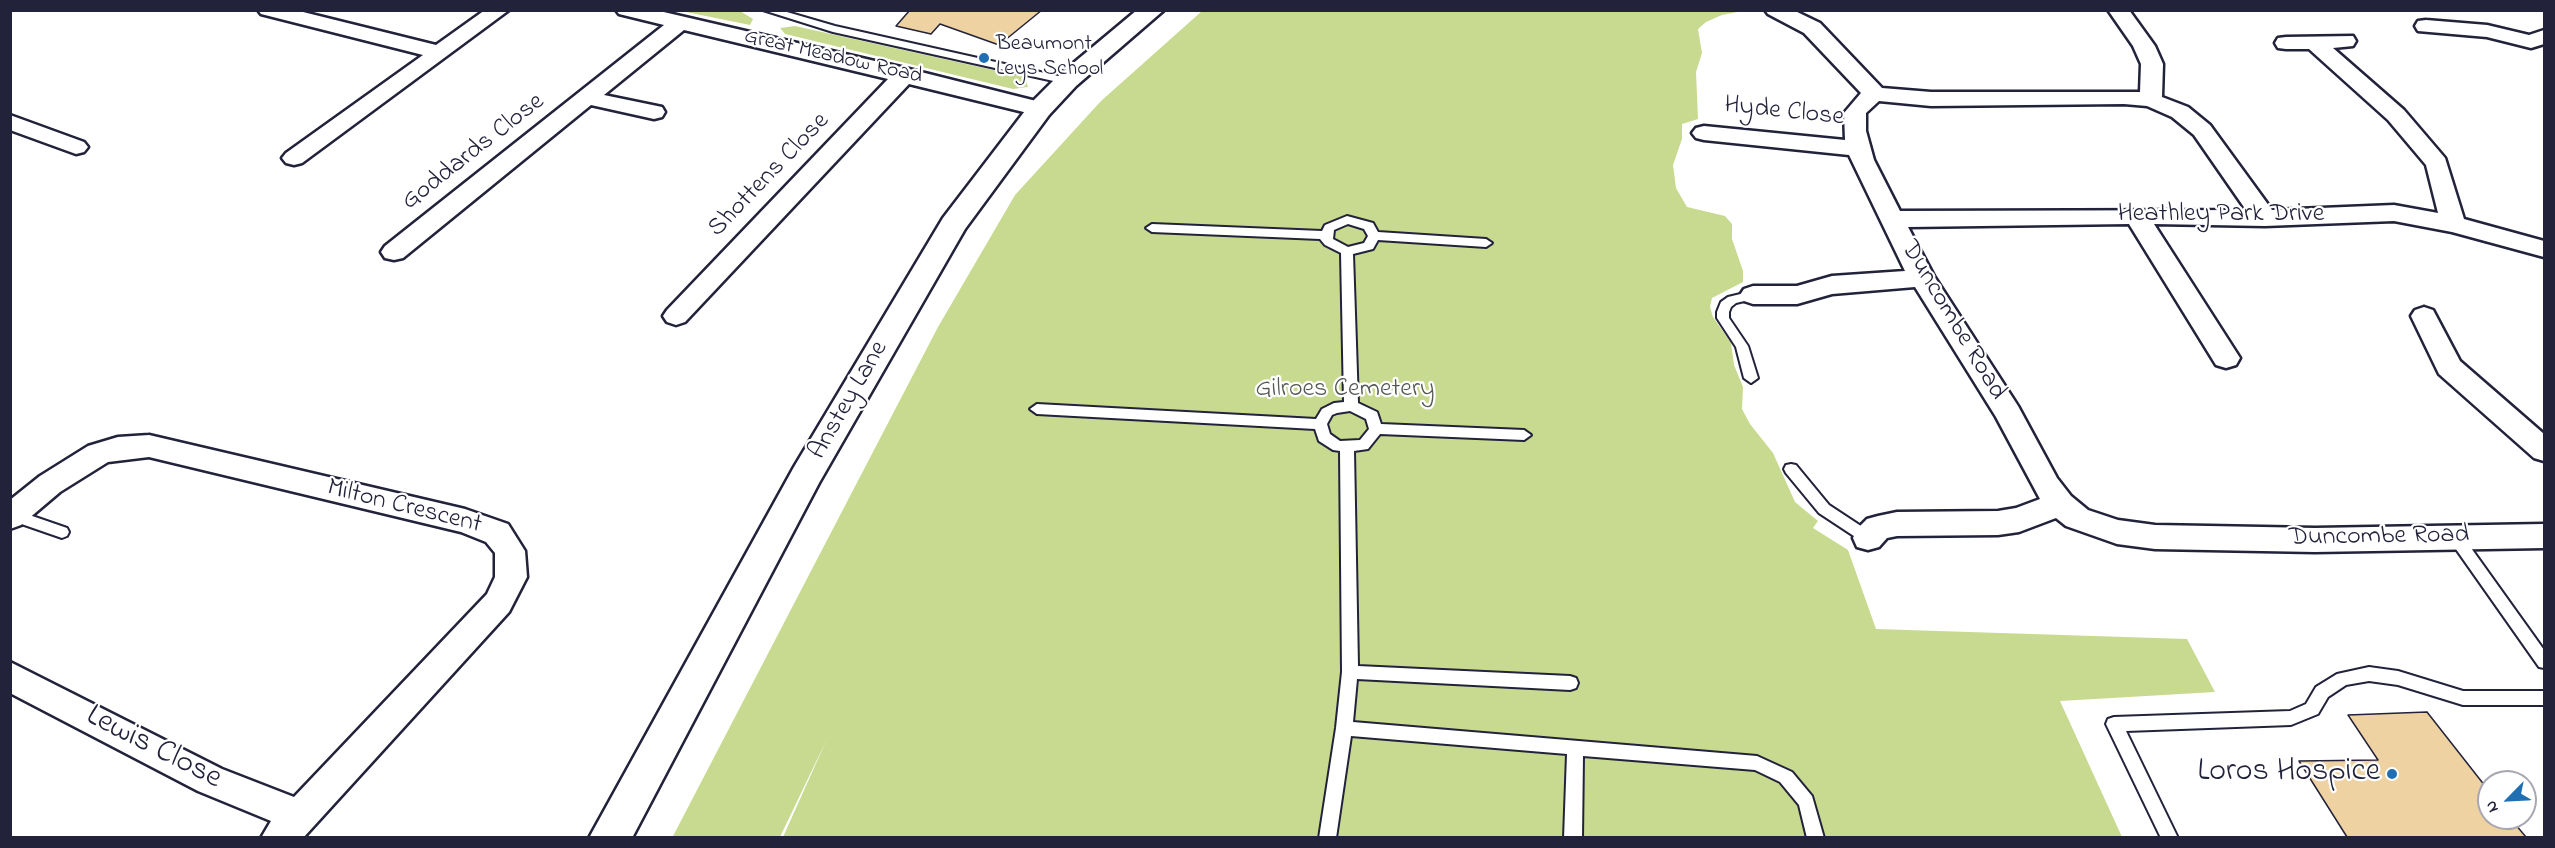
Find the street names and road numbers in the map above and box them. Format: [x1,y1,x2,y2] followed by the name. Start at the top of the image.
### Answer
[741,25,925,91] street label: Great Meadow Road
[396,88,552,218] street label: Goddards Close
[1723,91,1845,135] street label: Hyde Close
[703,107,837,245] street label: Shottens Close
[2118,200,2324,232] street label: Heathley Park Drive
[1892,236,2012,406] street label: Duncombe Road
[804,336,896,466] street label: Anstey Lane
[323,474,485,542] street label: Milton Crescent
[2289,521,2469,555] street label: Duncombe Road
[79,698,227,800] street label: Lewis Close

